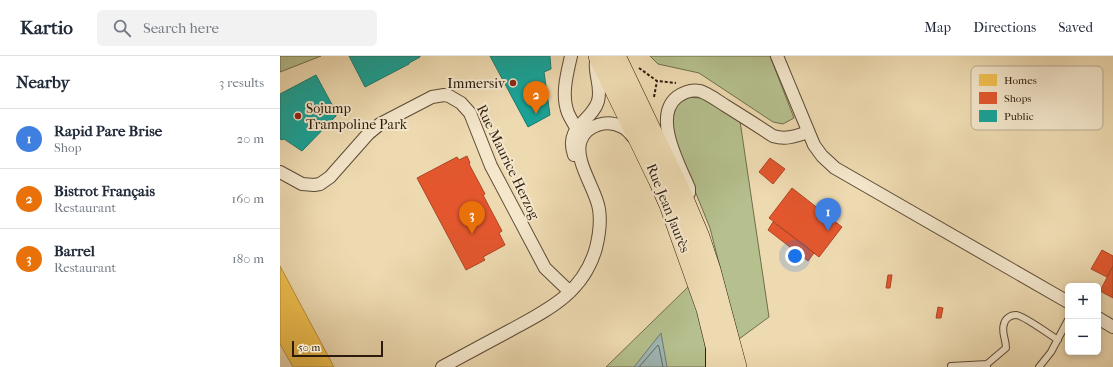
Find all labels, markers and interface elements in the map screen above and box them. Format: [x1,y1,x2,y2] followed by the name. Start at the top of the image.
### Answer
[97,10,377,46] search box
[20,17,73,39] text: Kartio
[111,17,133,39] icon: search
[143,19,219,37] text: Search here
[924,19,951,36] text: Map
[973,19,1036,36] text: Directions
[1058,19,1093,36] text: Saved
[971,66,1103,130] legend
[16,72,70,92] text: Nearby
[1004,74,1037,87] text: Homes
[219,75,264,90] text: 3 results
[447,75,506,92] place label: Immersiv
[508,78,518,88] marker: Immersiv
[523,81,549,114] pin: 2
[1004,92,1031,105] text: Shops
[306,100,408,133] place label: Sojump Trampoline Park
[473,102,543,223] street label: Rue Maurice Herzog
[1004,110,1034,123] text: Public
[293,111,303,121] marker: Sojump Trampoline Park
[54,122,162,140] text: Rapid Pare Brise
[27,131,31,146] text: 1
[237,131,264,146] text: 20 m
[54,140,82,155] text: Shop
[642,161,694,255] street label: Rue Jean Jaurès
[54,182,155,200] text: Bistrot Français
[26,191,32,206] text: 2
[232,191,264,206] text: 160 m
[815,198,841,231] pin: 1
[54,200,116,215] text: Restaurant
[459,201,485,234] pin: 3
[54,242,95,260] text: Barrel
[785,246,805,266] your location
[26,251,32,266] text: 3
[232,251,264,266] text: 180 m
[54,260,116,275] text: Restaurant
[1065,283,1101,355] map controls
[1065,283,1101,319] button: +
[1065,319,1101,355] button: −
[292,339,383,358] scale bar
[298,341,320,354] text: 50 m

